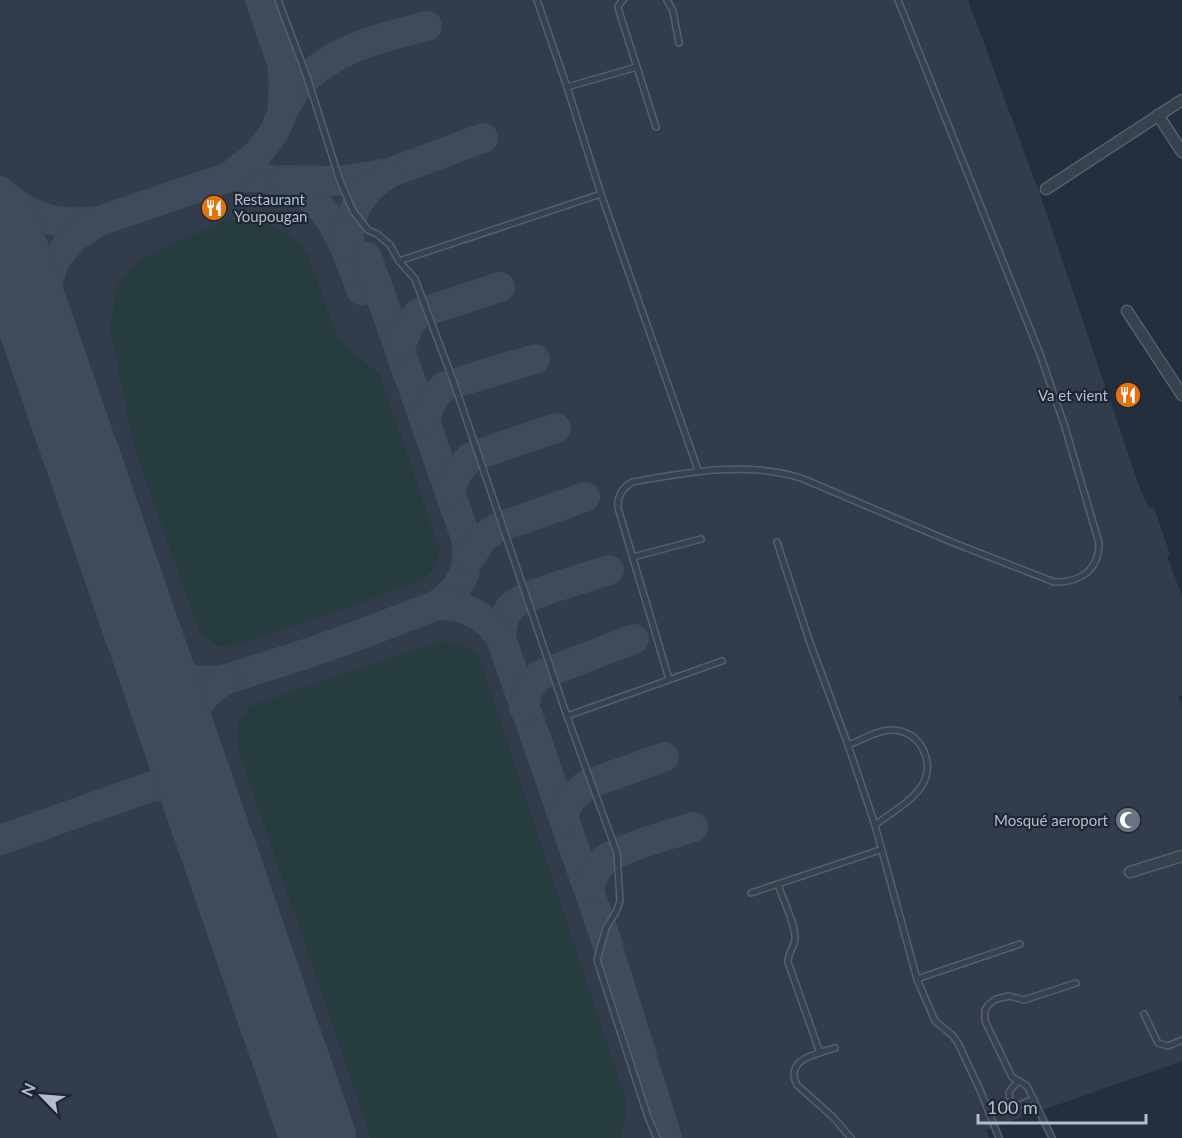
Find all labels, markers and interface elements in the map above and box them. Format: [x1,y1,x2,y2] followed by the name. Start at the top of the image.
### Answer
[234,190,307,225] place label: Restaurant Youpougan
[199,193,229,223] restaurant icon: Restaurant Youpougan
[1113,380,1143,410] restaurant icon: Va et vient
[1038,386,1109,404] place label: Va et vient
[1113,805,1143,835] mosque icon: Mosqué aeroport
[994,811,1109,829] place label: Mosqué aeroport
[12,1066,72,1126] north arrow
[17,1080,39,1099] text: N
[978,1087,1146,1125] scale bar
[987,1096,1038,1118] text: 100 m

